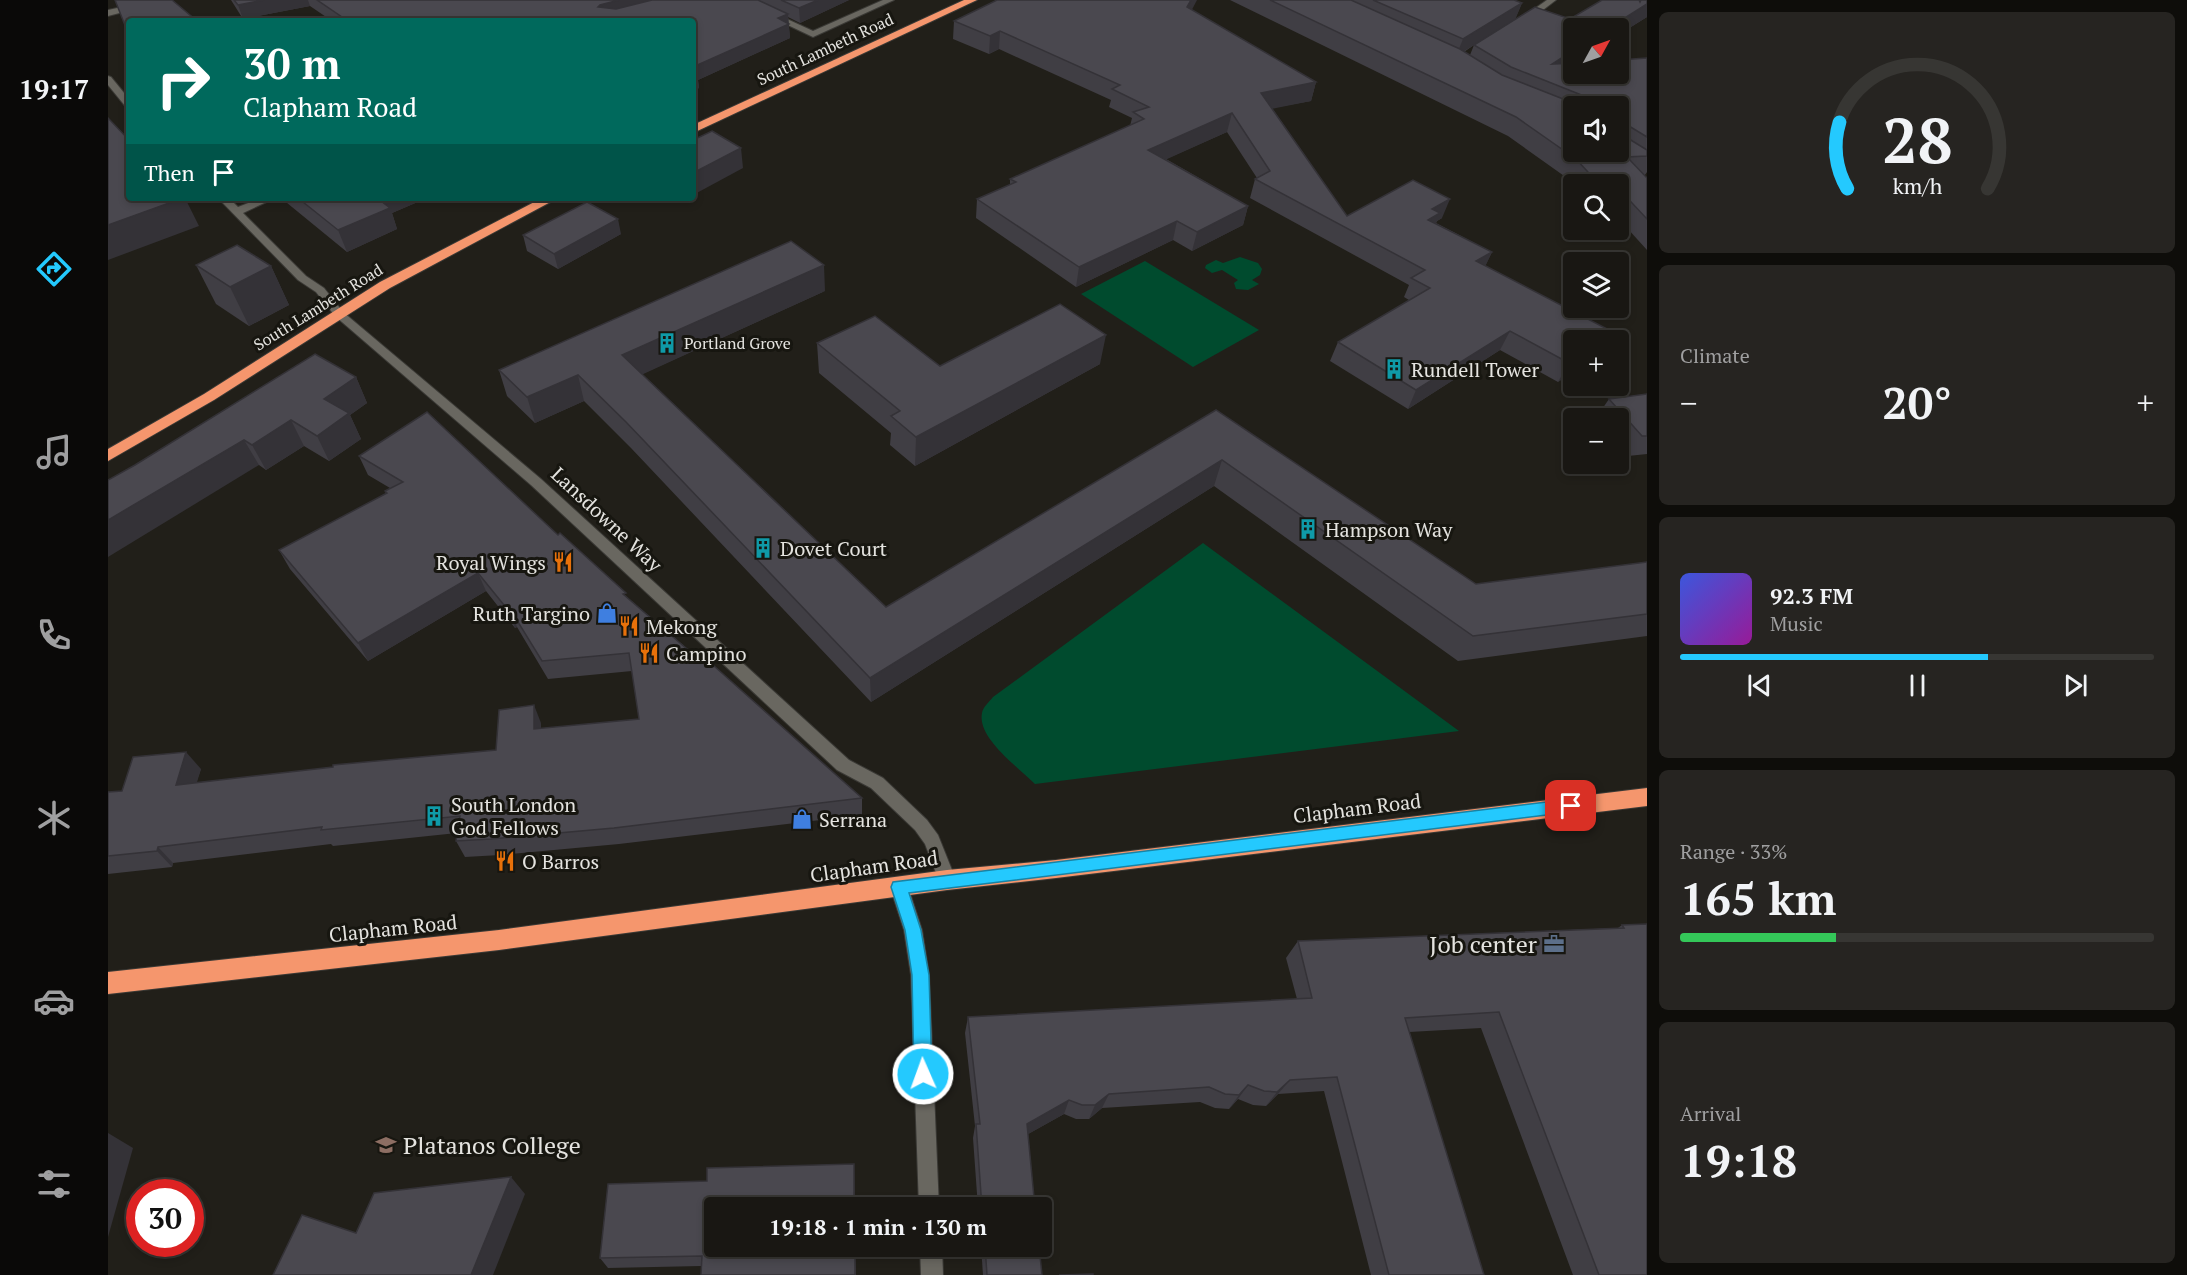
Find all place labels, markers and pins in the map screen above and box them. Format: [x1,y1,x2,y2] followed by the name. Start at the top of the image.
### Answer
[655,331,679,355] building icon: Portland Grove
[684,332,791,354] place label: Portland Grove
[1411,356,1539,383] place label: Rundell Tower
[1382,357,1406,381] building icon: Rundell Tower
[1325,516,1453,543] place label: Hampson Way
[1296,517,1320,541] building icon: Hampson Way
[780,535,888,562] place label: Dovet Court
[751,536,775,560] building icon: Dovet Court
[436,549,546,576] place label: Royal Wings
[551,550,575,574] restaurant icon: Royal Wings
[473,600,590,627] place label: Ruth Targino
[595,601,619,625] shop icon: Ruth Targino
[646,613,717,640] place label: Mekong
[617,614,641,638] restaurant icon: Mekong
[666,640,747,667] place label: Campino
[637,641,661,665] restaurant icon: Campino
[1545,780,1596,831] pin
[451,791,576,841] place label: South London God Fellows
[422,804,446,828] building icon: South London God Fellows
[819,806,887,833] place label: Serrana
[790,807,814,831] shop icon: Serrana
[522,848,599,875] place label: O Barros
[493,849,517,873] restaurant icon: O Barros
[1429,928,1538,960] place label: Job center
[1542,932,1566,956] office icon: Job center
[403,1129,581,1161] place label: Platanos College
[374,1133,398,1157] school or university icon: Platanos College

